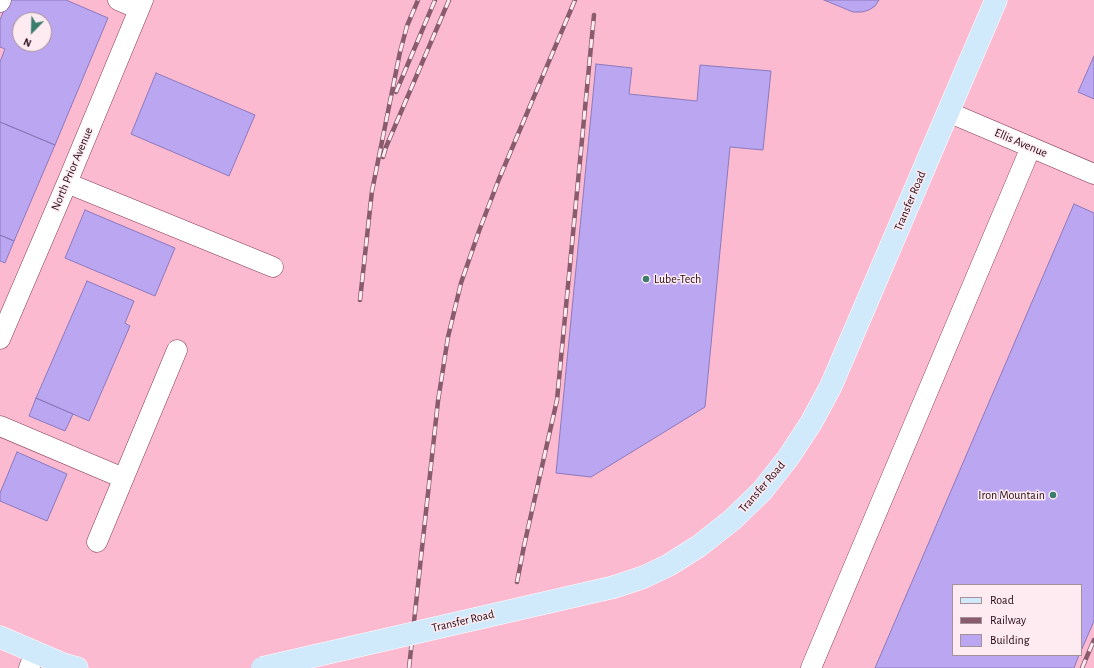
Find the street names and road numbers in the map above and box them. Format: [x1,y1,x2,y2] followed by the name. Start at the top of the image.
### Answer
[48,125,96,213] street label: North Prior Avenue
[992,125,1050,161] street label: Ellis Avenue
[891,169,929,233] street label: Transfer Road
[736,458,788,516] street label: Transfer Road
[430,607,496,635] street label: Transfer Road

